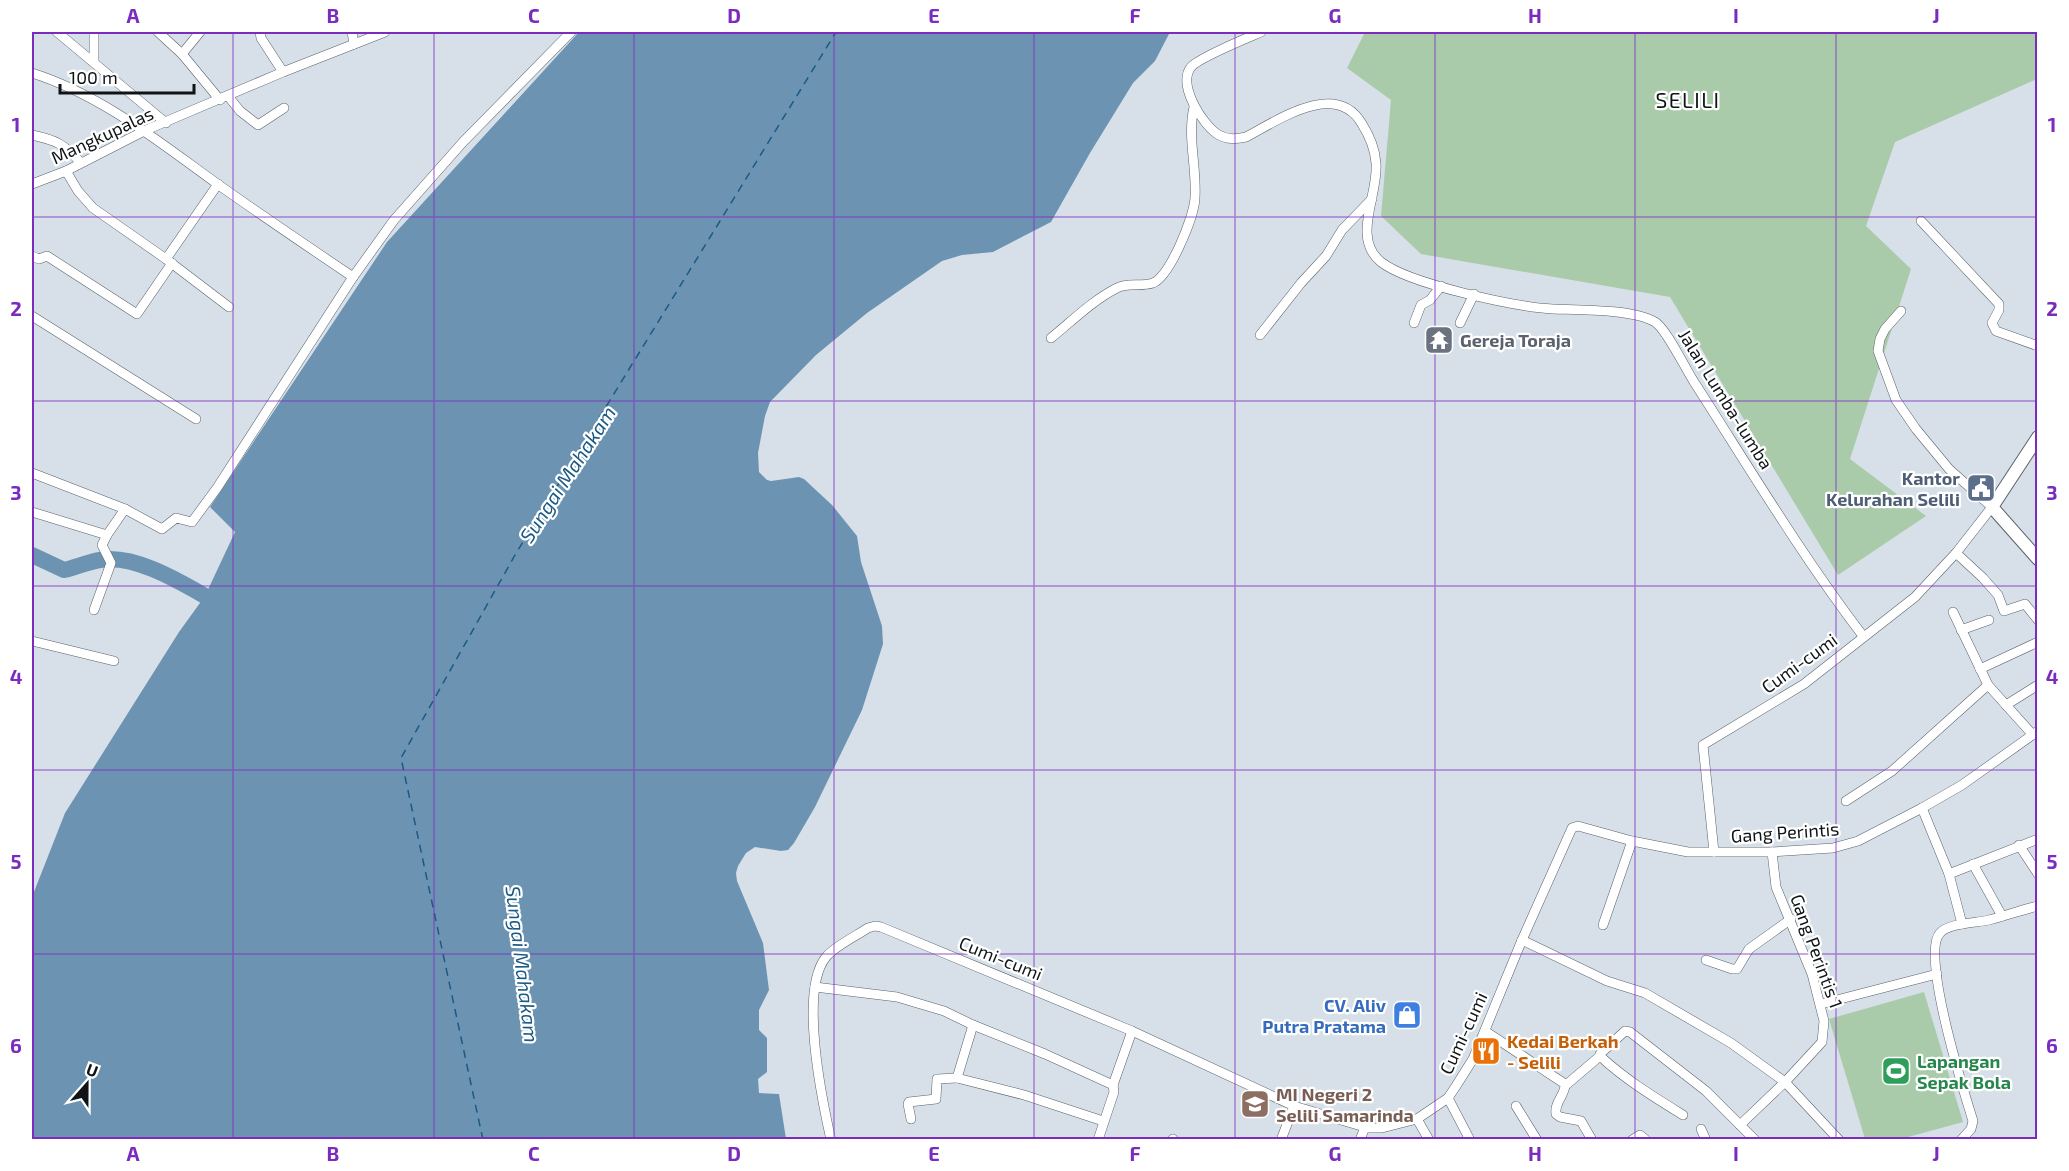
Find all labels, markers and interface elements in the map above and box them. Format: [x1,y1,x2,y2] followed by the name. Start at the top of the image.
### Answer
[126,3,140,27] text: A
[327,3,339,27] text: B
[528,3,540,27] text: C
[727,3,741,27] text: D
[928,3,940,27] text: E
[1129,3,1141,27] text: F
[1329,3,1341,27] text: G
[1528,3,1542,27] text: H
[1733,3,1739,27] text: I
[1932,3,1940,27] text: J
[60,57,194,95] scale bar
[69,66,118,88] text: 100 m
[1655,87,1721,112] district label: SELILI
[47,102,157,168] street label: Mangkupalas
[12,112,20,136] text: 1
[2048,112,2056,136] text: 1
[10,296,22,320] text: 2
[2046,296,2058,320] text: 2
[1423,324,1455,356] temple icon: Gereja Toraja
[1674,325,1778,473] street label: Jalan Lumba-lumba
[1460,329,1571,351] place label: Gereja Toraja
[514,401,620,547] water label: Sungai Mahakam
[1826,467,1960,510] place label: Kantor Kelurahan Selili
[1965,472,1997,504] public building icon: Kantor Kelurahan Selili
[10,480,22,504] text: 3
[2046,480,2058,504] text: 3
[1757,628,1841,698] street label: Cumi-cumi
[10,664,23,688] text: 4
[2046,664,2059,688] text: 4
[1730,817,1840,847] street label: Gang Perintis
[10,849,22,873] text: 5
[2046,849,2058,873] text: 5
[501,884,545,1044] water label: Sungai Mahakam
[1786,891,1848,1011] street label: Gang Perintis 1
[956,931,1046,985] street label: Cumi-cumi
[1434,988,1492,1078] street label: Cumi-cumi
[1262,994,1387,1037] place label: CV. Aliv Putra Pratama
[1391,999,1423,1031] shop icon: CV. Aliv Putra Pratama
[1507,1030,1619,1073] place label: Kedai Berkah - Selili
[10,1033,22,1057] text: 6
[2046,1033,2058,1057] text: 6
[1470,1035,1502,1067] restaurant icon: Kedai Berkah - Selili
[1917,1050,2011,1093] place label: Lapangan Sepak Bola
[57,1054,117,1114] north arrow
[1880,1055,1912,1087] sports icon: Lapangan Sepak Bola
[84,1059,101,1080] text: U
[1276,1083,1414,1126] place label: MI Negeri 2 Selili Samarinda
[1239,1088,1271,1120] school or university icon: MI Negeri 2 Selili Samarinda
[126,1141,140,1165] text: A
[327,1141,339,1165] text: B
[528,1141,540,1165] text: C
[727,1141,741,1165] text: D
[928,1141,940,1165] text: E
[1129,1141,1141,1165] text: F
[1329,1141,1341,1165] text: G
[1528,1141,1542,1165] text: H
[1733,1141,1739,1165] text: I
[1932,1141,1940,1165] text: J

